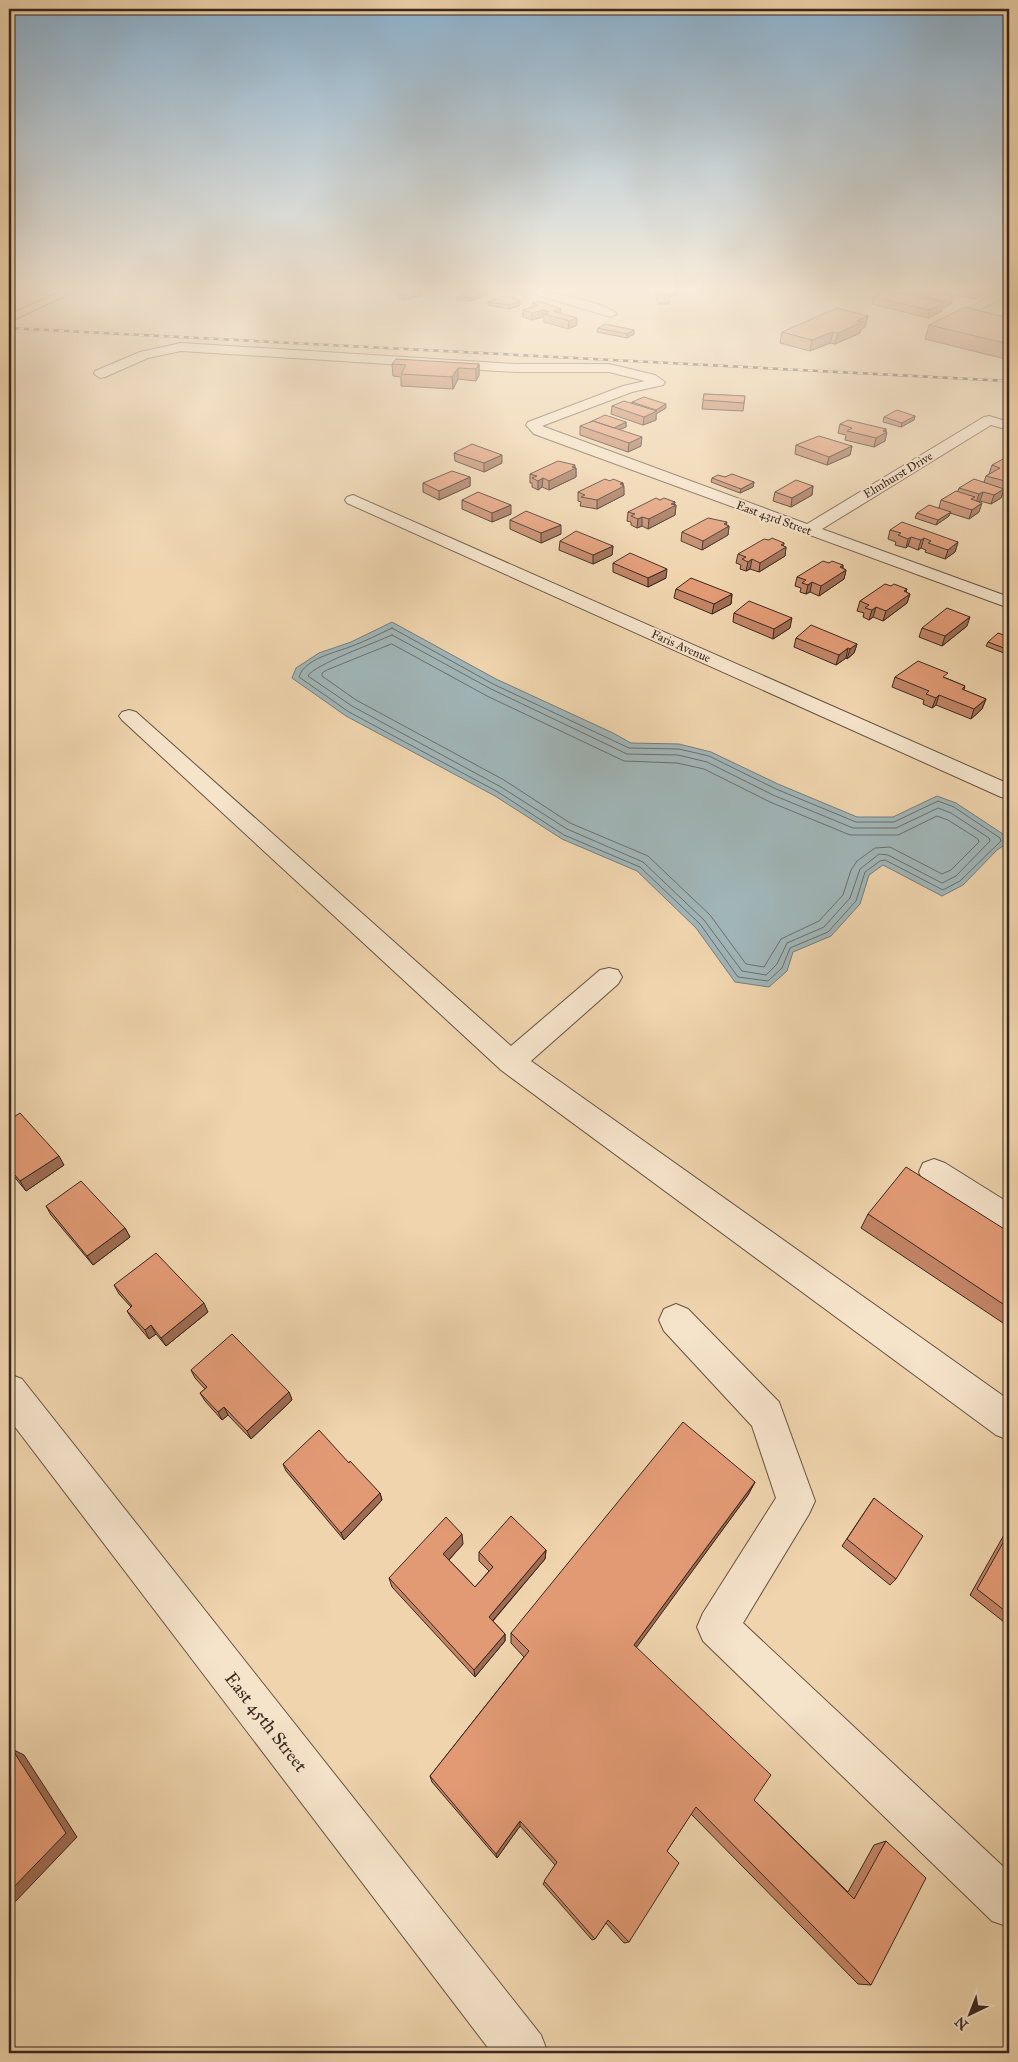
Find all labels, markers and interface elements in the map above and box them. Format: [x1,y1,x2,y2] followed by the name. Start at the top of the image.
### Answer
[861,449,935,501] street label: Elmhurst Drive
[734,498,814,538] street label: East 43rd Street
[649,627,713,665] street label: Faris Avenue
[220,1668,312,1777] street label: East 45th Street
[946,1990,996,2040] north arrow
[951,2013,972,2033] text: N

